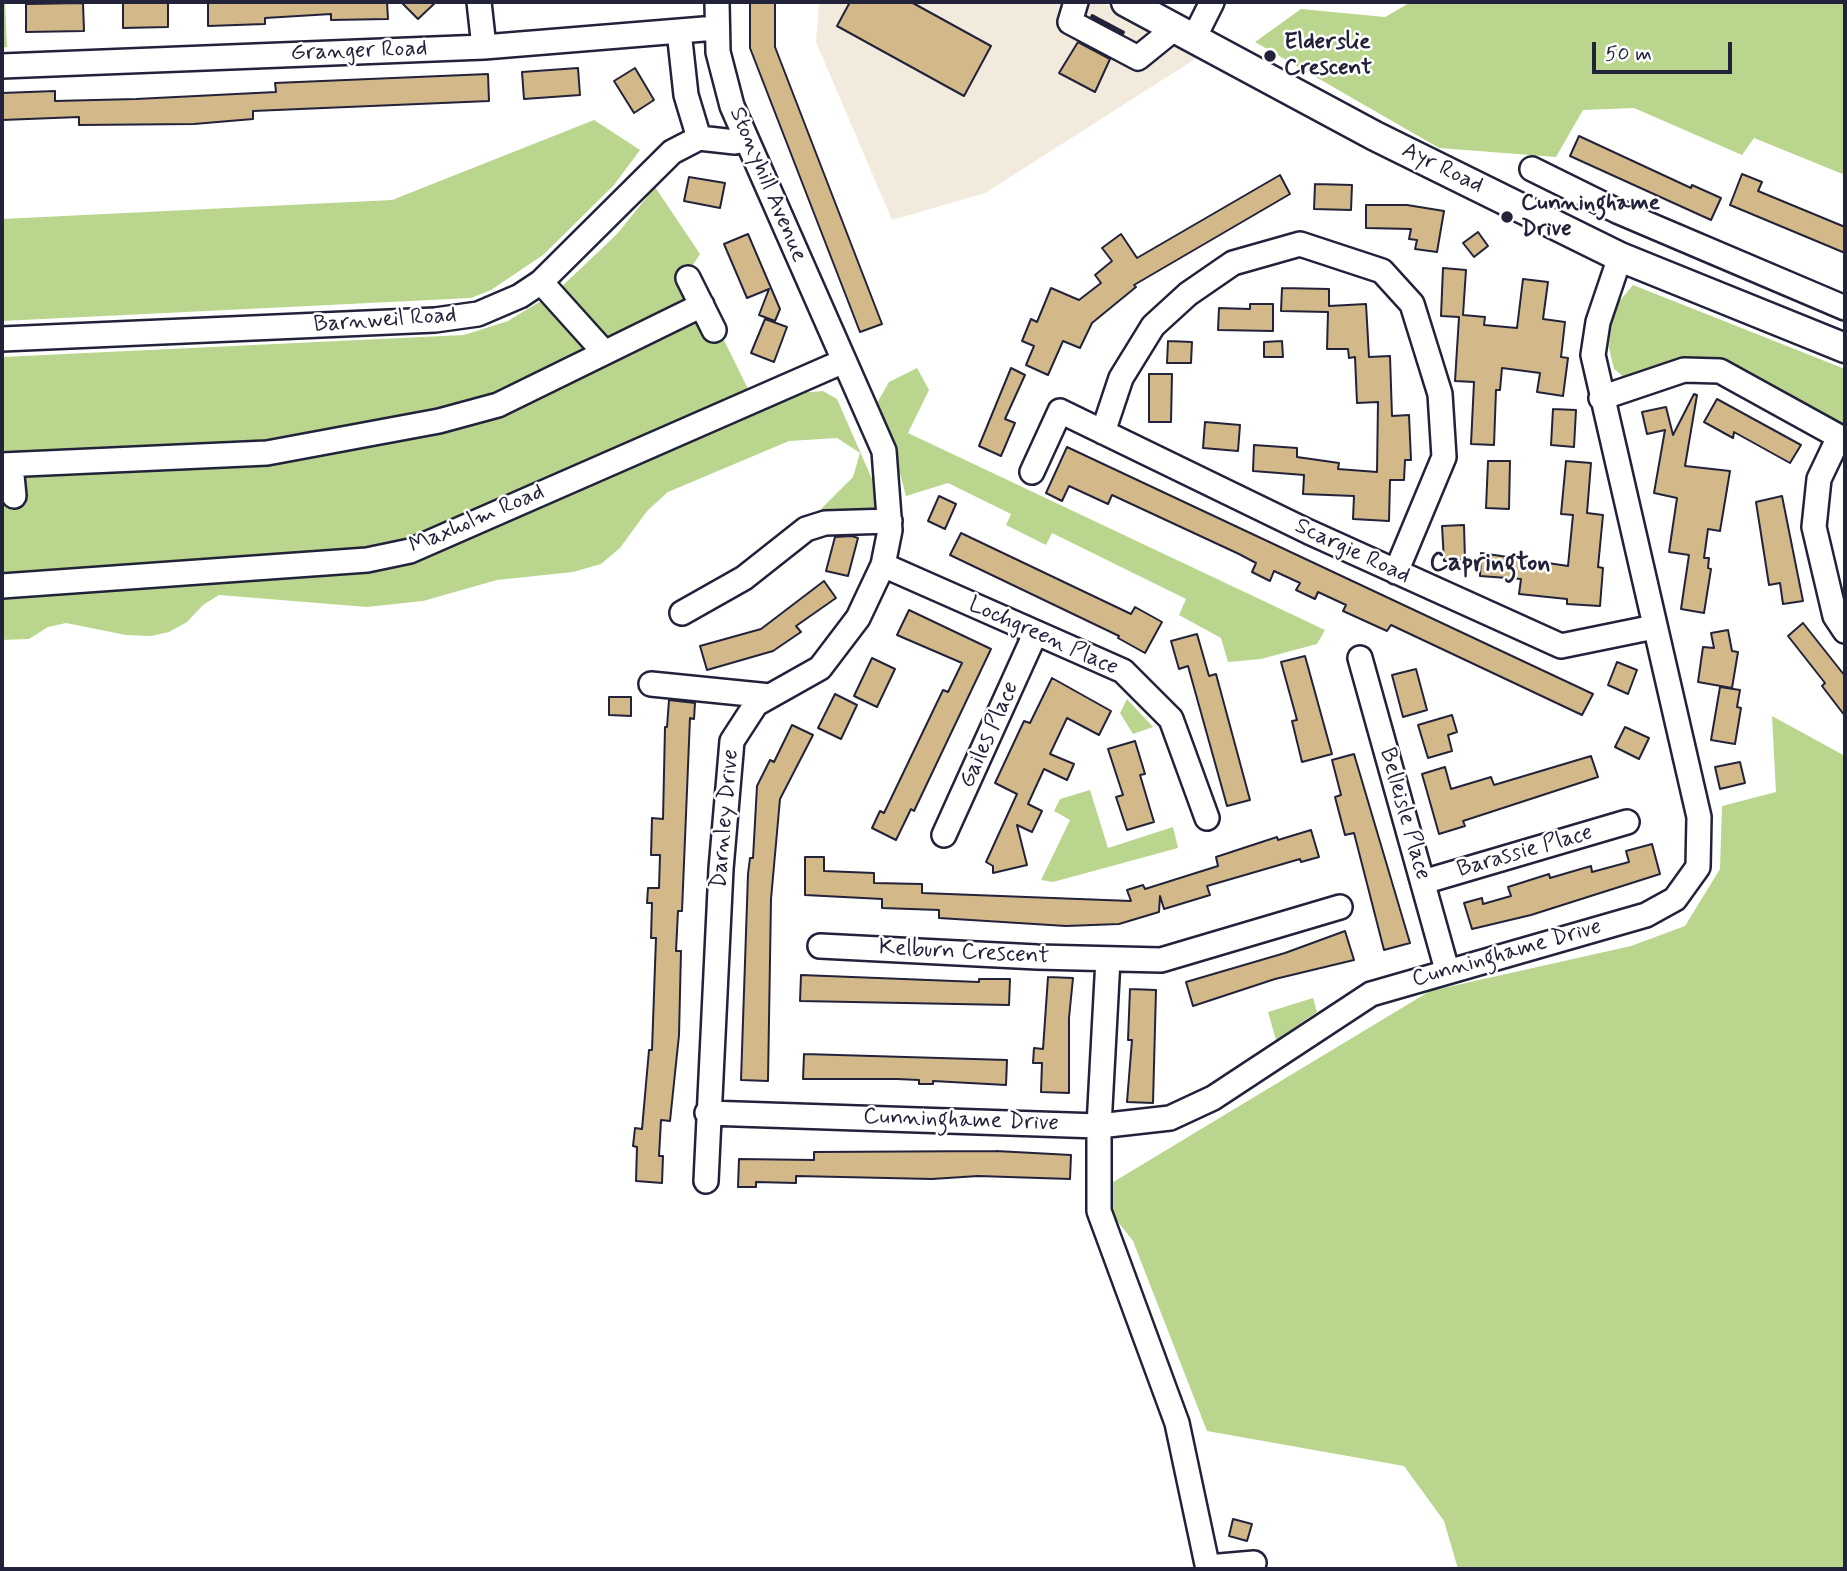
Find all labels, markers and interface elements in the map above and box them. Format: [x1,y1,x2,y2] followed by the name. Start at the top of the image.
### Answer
[1595,28,1735,72] scale bar
[1284,29,1372,83] place label: Elderslie Crescent
[290,36,428,68] street label: Granger Road
[1605,40,1652,68] text: 50 m
[1262,48,1278,64] marker: Elderslie Crescent
[722,104,812,266] street label: Stonyhill Avenue
[1397,138,1487,200] street label: Ayr Road
[1521,190,1660,244] place label: Cunninghame Drive
[1499,209,1515,225] marker: Cunninghame Drive
[313,302,457,340] street label: Barnweil Road
[405,479,549,561] street label: Maxholm Road
[1290,513,1414,591] street label: Scargie Road
[1430,549,1550,581] district label: Caprington
[964,592,1122,682] street label: Lochgreen Place
[954,677,1026,793] street label: Gailes Place
[1372,745,1436,883] street label: Belleisle Place
[706,748,746,890] street label: Darnley Drive
[1454,819,1596,885] street label: Barassie Place
[1409,914,1605,994] street label: Cunninghame Drive
[878,935,1050,971] street label: Kelburn Crescent
[863,1104,1059,1138] street label: Cunninghame Drive

